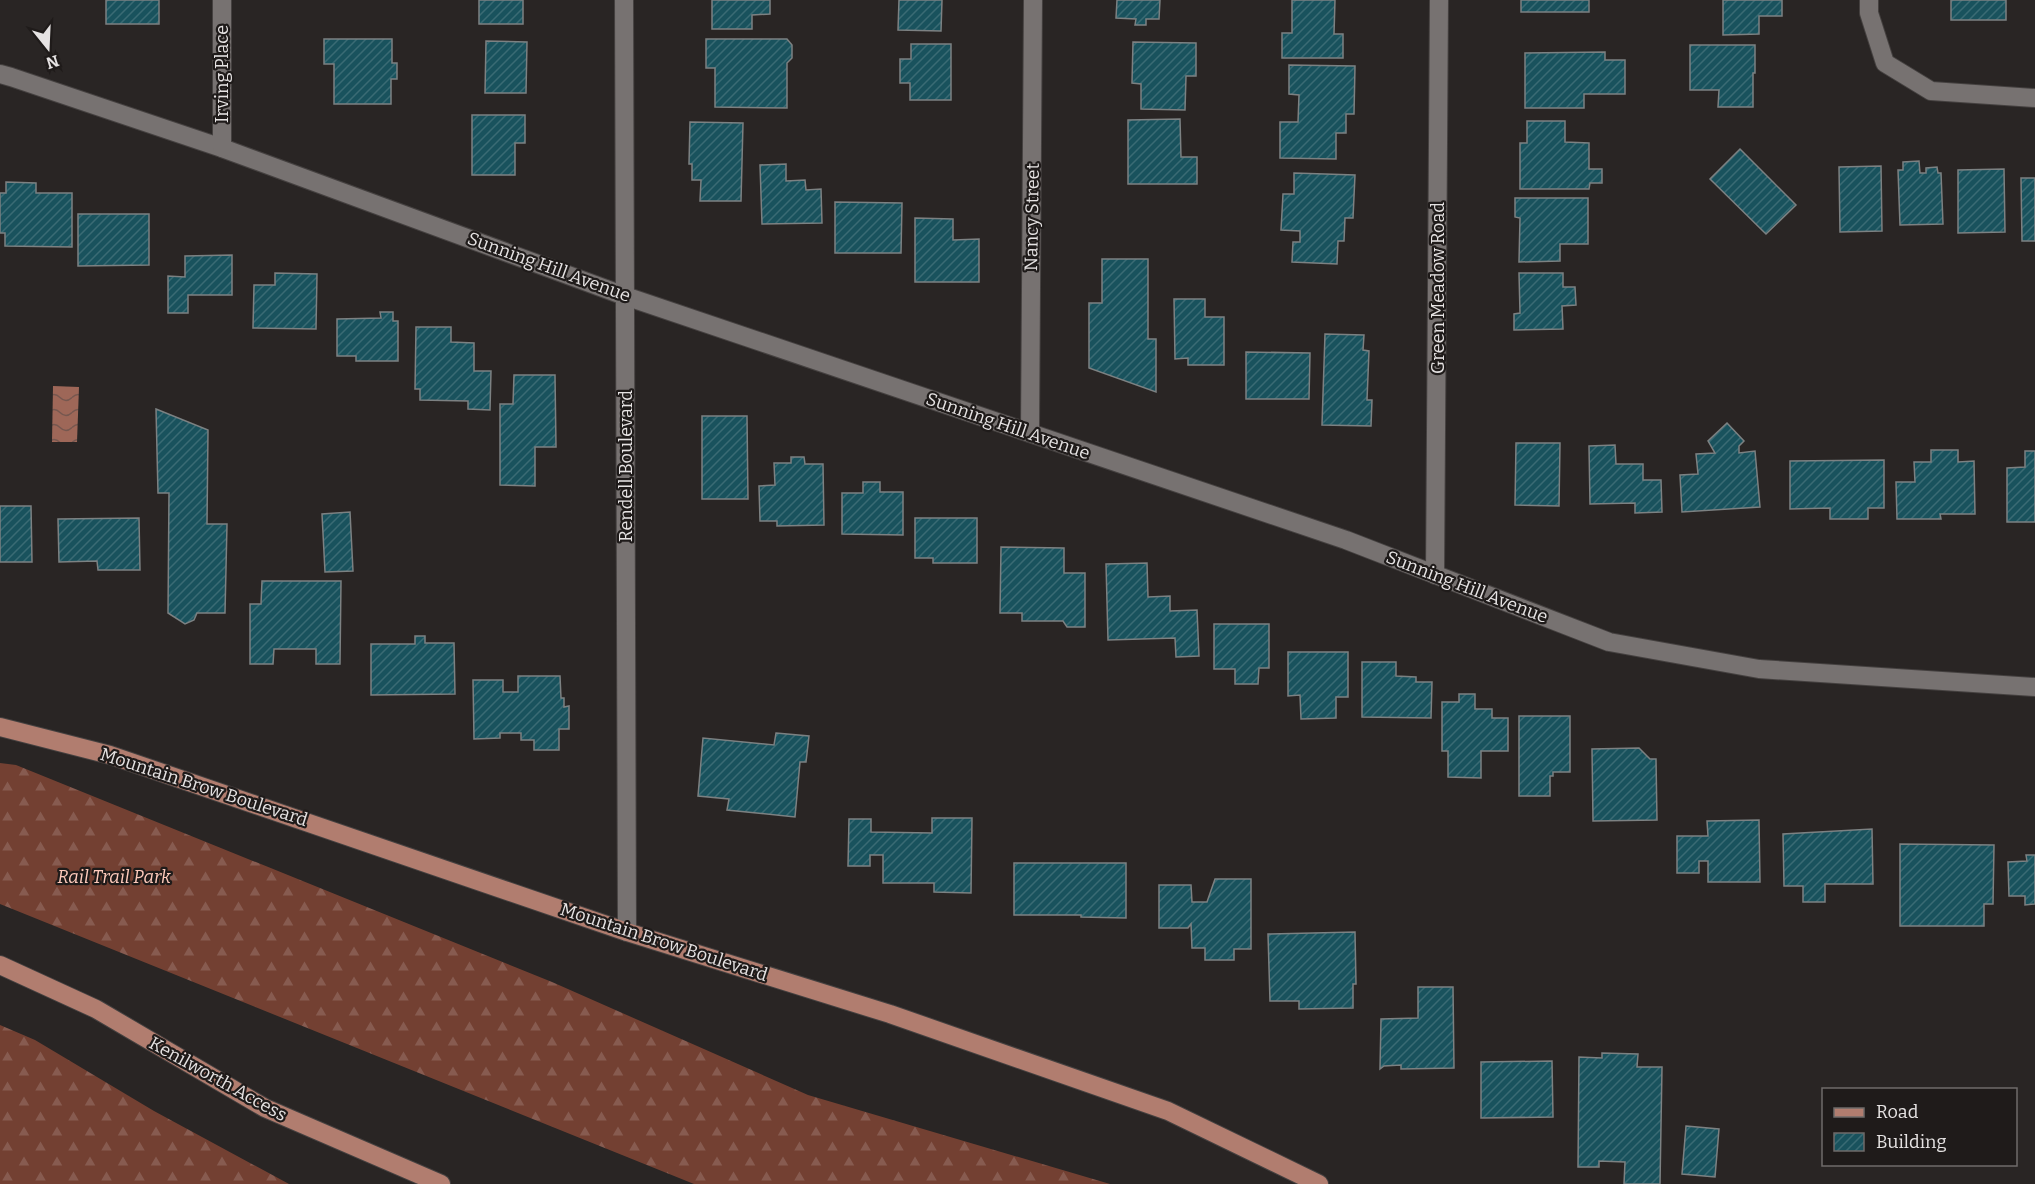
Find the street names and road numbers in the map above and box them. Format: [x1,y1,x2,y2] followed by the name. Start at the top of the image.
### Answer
[211,25,233,123] street label: Irving Place
[1020,162,1044,271] street label: Nancy Street
[1427,202,1449,374] street label: Green Meadow Road
[465,227,633,307] street label: Sunning Hill Avenue
[923,388,1093,464] street label: Sunning Hill Avenue
[615,390,637,542] street label: Rendell Boulevard
[1383,546,1551,628] street label: Sunning Hill Avenue
[98,743,311,831] street label: Mountain Brow Boulevard
[558,898,771,986] street label: Mountain Brow Boulevard
[145,1032,291,1126] street label: Kenilworth Access

